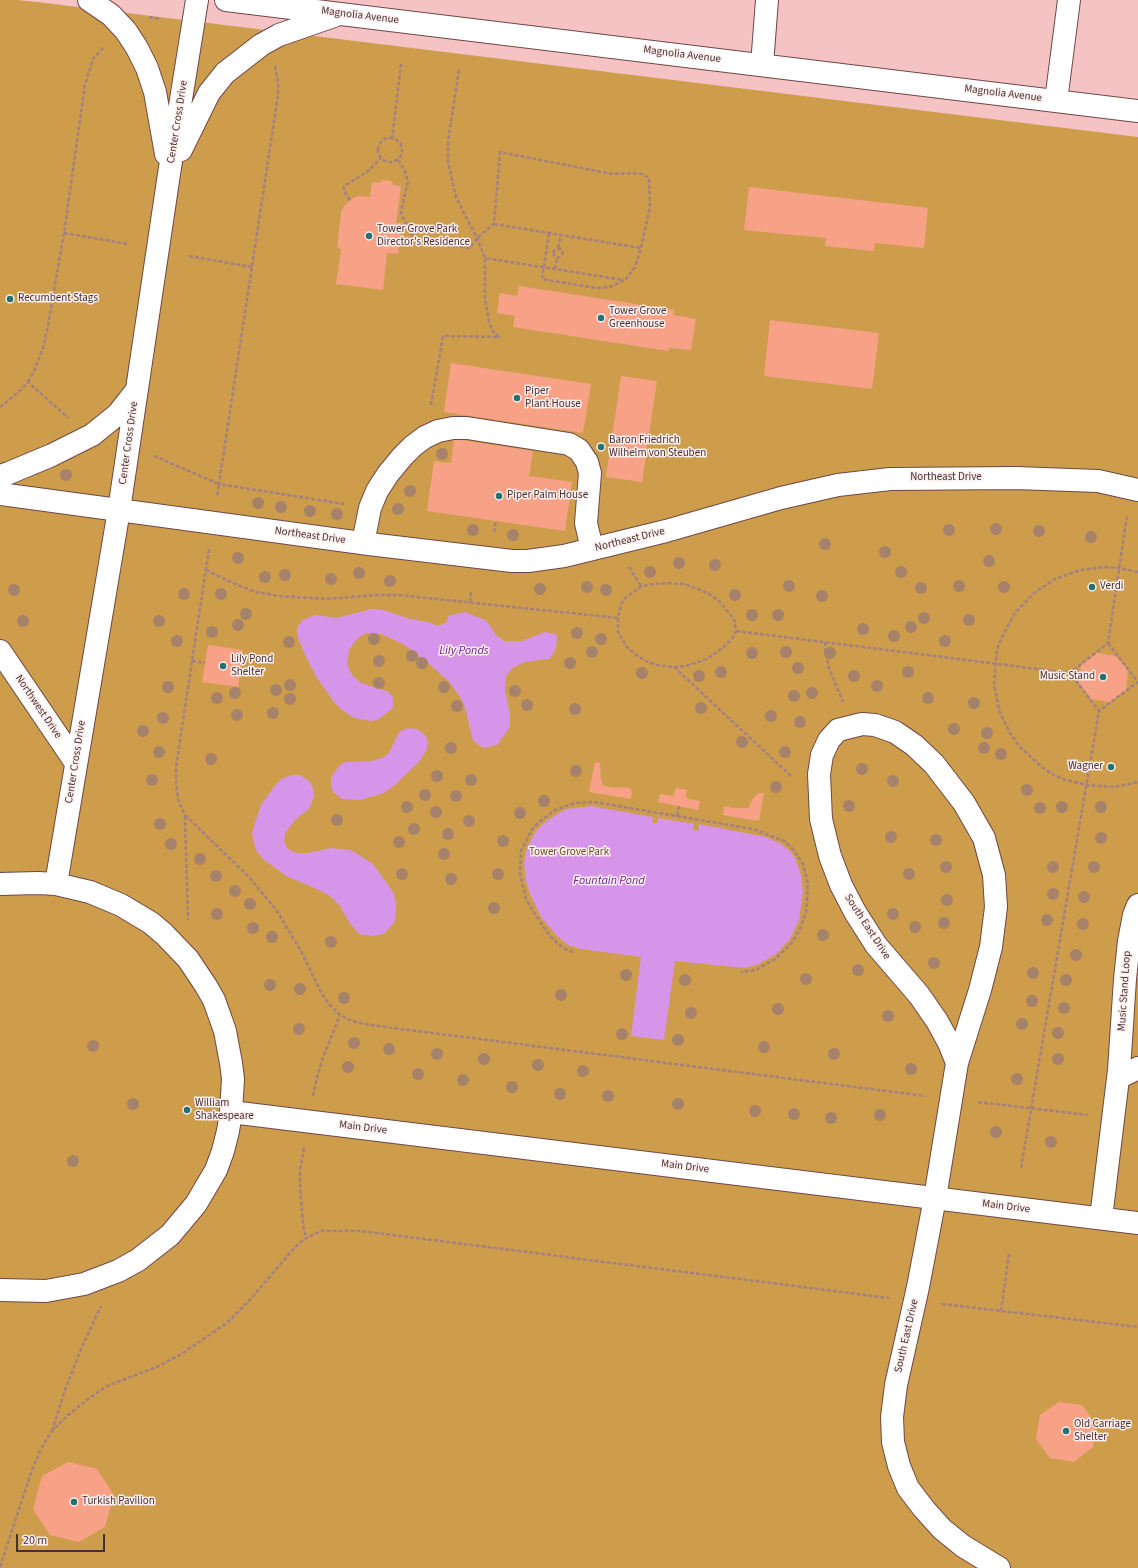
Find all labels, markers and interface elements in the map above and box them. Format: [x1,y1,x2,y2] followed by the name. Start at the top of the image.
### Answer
[320,5,400,27] street label: Magnolia Avenue
[642,44,722,66] street label: Magnolia Avenue
[165,79,191,165] street label: Center Cross Drive
[963,83,1043,105] street label: Magnolia Avenue
[377,223,470,249] place label: Tower Grove Park Director's Residence
[364,231,374,241] marker: Tower Grove Park Director's Residence
[18,292,98,306] place label: Recumbent Stags
[5,294,15,304] marker: Recumbent Stags
[609,305,666,331] place label: Tower Grove Greenhouse
[596,313,606,323] marker: Tower Grove Greenhouse
[525,385,581,411] place label: Piper Plant House
[512,393,522,403] marker: Piper Plant House
[117,401,141,485] street label: Center Cross Drive
[609,434,706,460] place label: Baron Friedrich Wilhelm von Steuben
[596,442,606,452] marker: Baron Friedrich Wilhelm von Steuben
[910,471,982,485] street label: Northeast Drive
[507,489,588,503] place label: Piper Palm House
[494,491,504,501] marker: Piper Palm House
[274,524,346,548] street label: Northeast Drive
[594,525,666,555] street label: Northeast Drive
[1100,580,1123,594] place label: Verdi
[1087,582,1097,592] marker: Verdi
[439,644,489,658] water label: Lily Ponds
[231,653,273,679] place label: Lily Pond Shelter
[218,661,228,671] marker: Lily Pond Shelter
[1040,670,1095,684] place label: Music Stand
[1098,672,1108,682] marker: Music Stand
[12,673,64,741] street label: Northwest Drive
[63,719,89,805] street label: Center Cross Drive
[1068,760,1103,774] place label: Wagner
[1106,762,1116,772] marker: Wagner
[529,846,609,860] park label: Tower Grove Park
[573,874,645,888] water label: Fountain Pond
[841,892,893,962] street label: South East Drive
[1116,950,1134,1032] street label: Music Stand Loop
[195,1097,254,1123] place label: William Shakespeare
[182,1105,192,1115] marker: William Shakespeare
[338,1119,388,1137] street label: Main Drive
[660,1158,710,1176] street label: Main Drive
[981,1198,1031,1216] street label: Main Drive
[892,1298,922,1374] street label: South East Drive
[1074,1418,1131,1444] place label: Old Carriage Shelter
[1061,1426,1071,1436] marker: Old Carriage Shelter
[82,1495,155,1509] place label: Turkish Pavilion
[69,1497,79,1507] marker: Turkish Pavilion
[18,1526,107,1552] scale bar
[23,1532,47,1549] text: 20 m

